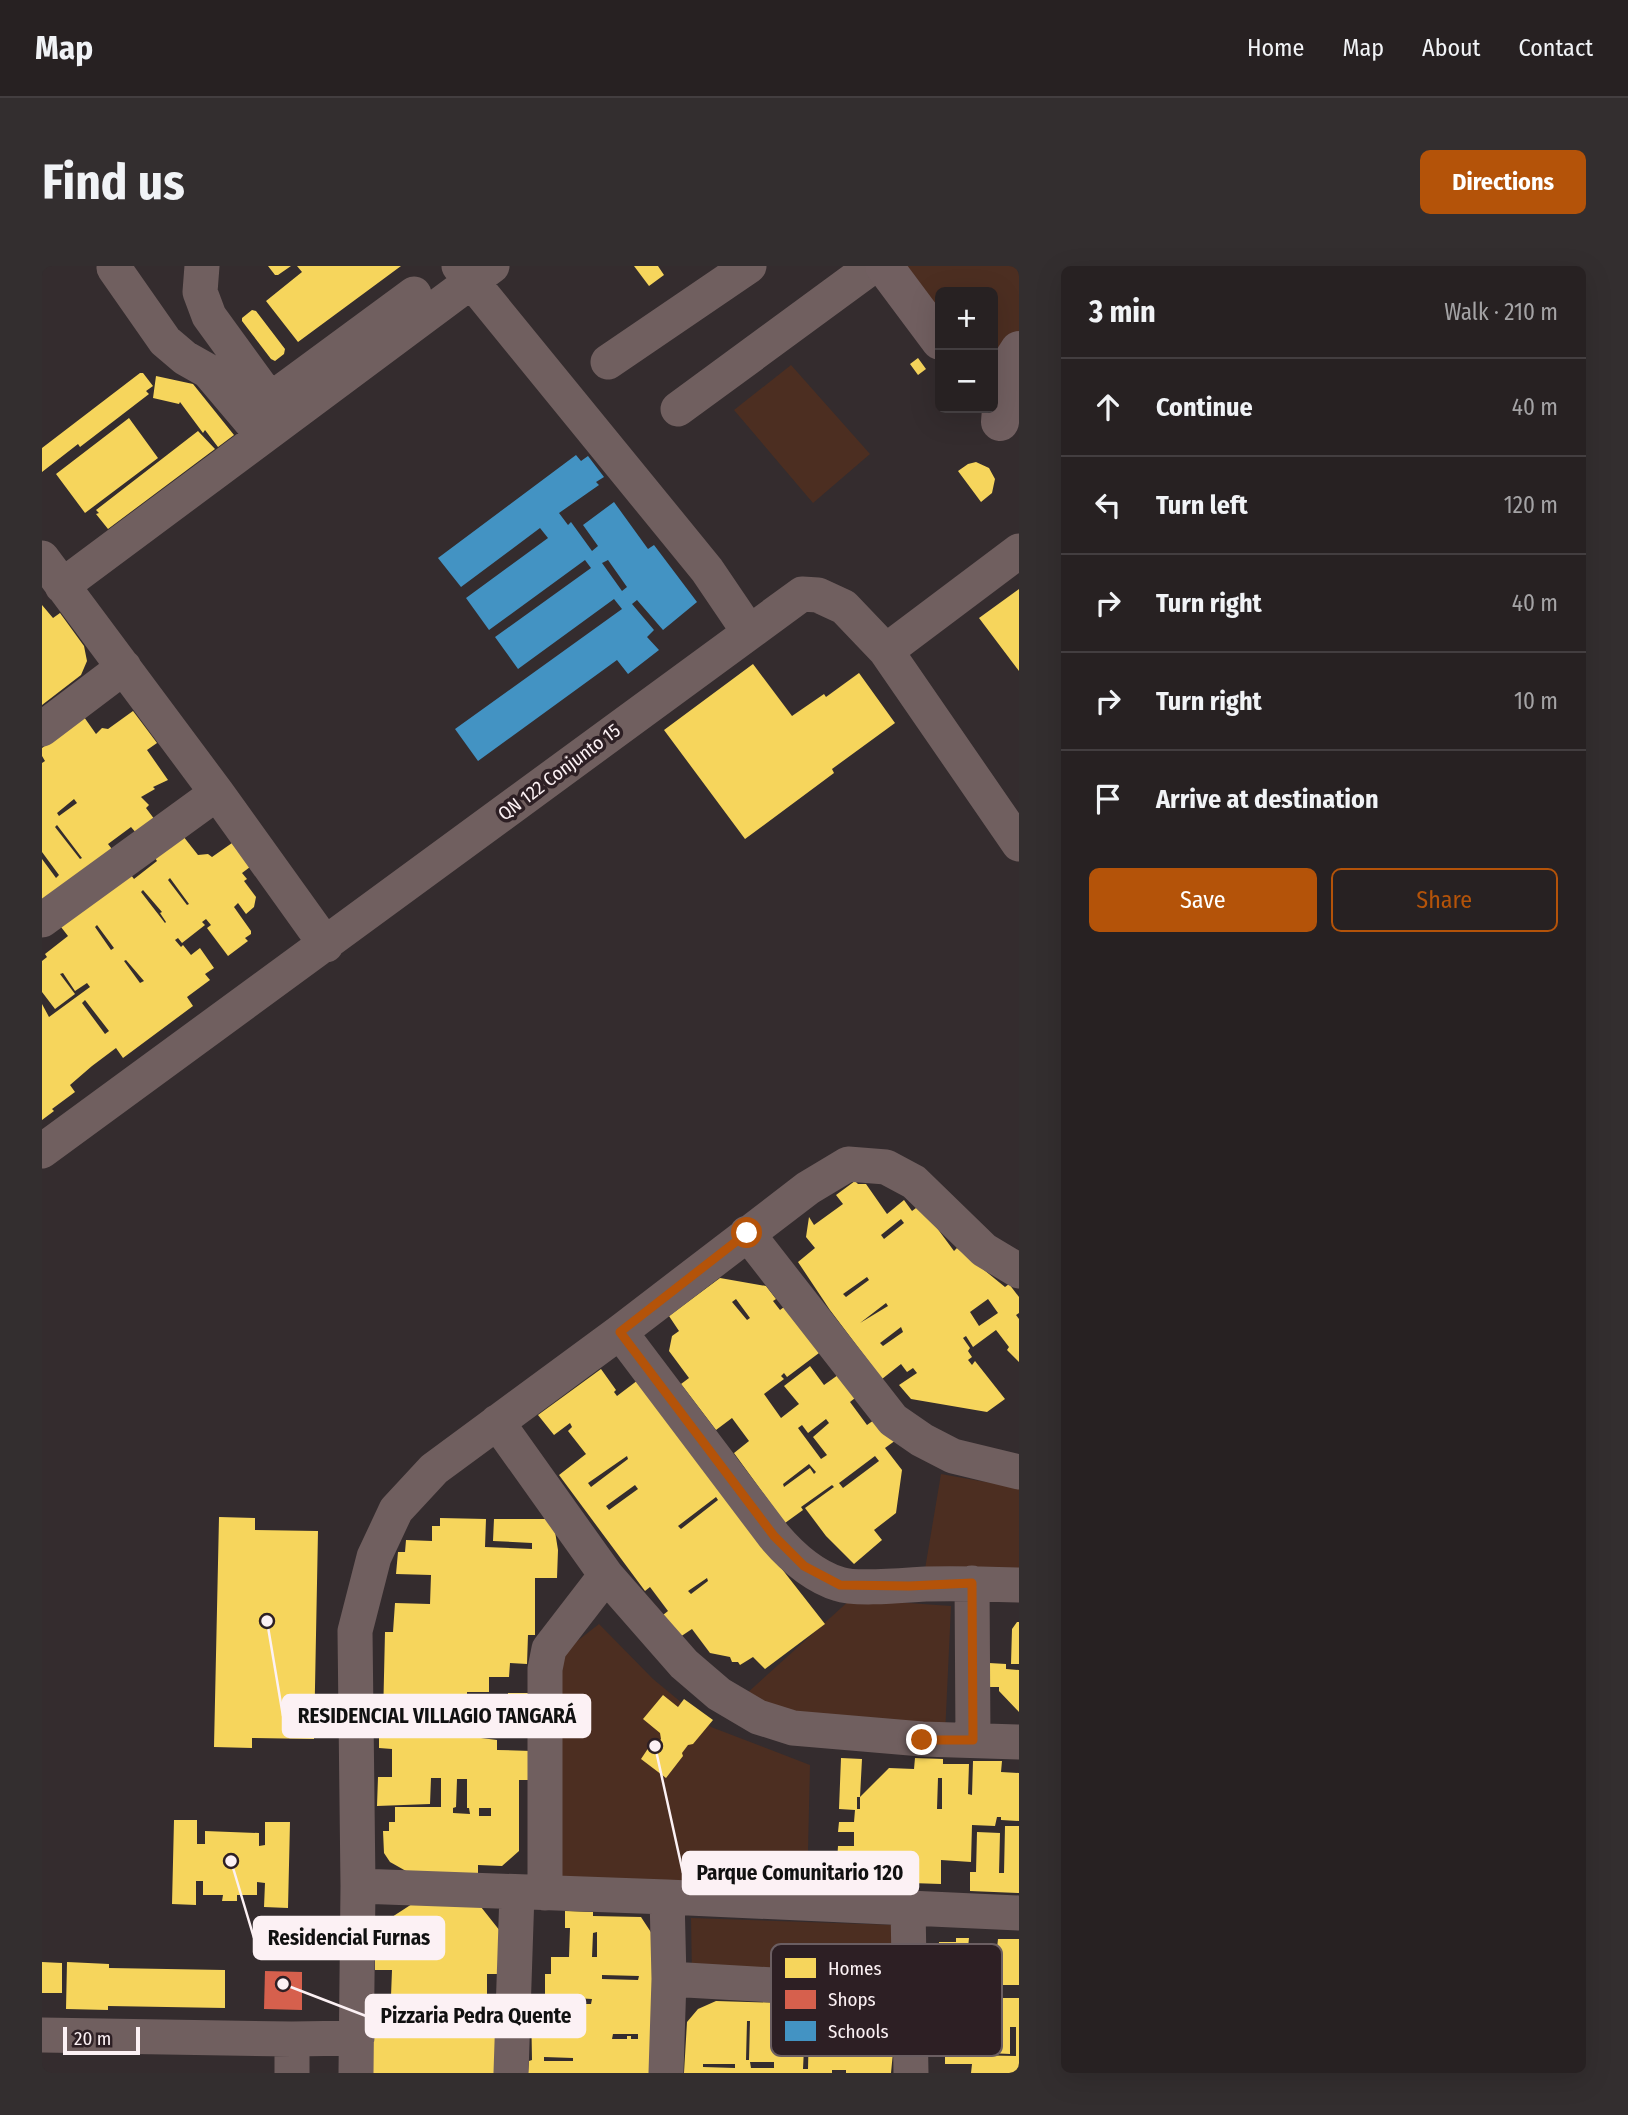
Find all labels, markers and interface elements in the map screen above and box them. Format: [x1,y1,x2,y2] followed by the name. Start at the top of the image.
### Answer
[35,28,93,68] text: Map
[1247,34,1304,62] text: Home
[1342,34,1384,62] text: Map
[1422,34,1480,62] text: About
[1518,34,1593,62] text: Contact
[1420,150,1586,214] button: Directions
[42,153,185,212] text: Find us
[935,287,998,413] map controls
[935,287,998,350] button: +
[1089,294,1156,330] text: 3 min
[1444,298,1558,326] text: Walk · 210 m
[935,350,998,413] button: −
[1089,388,1127,426] icon: ahead
[1156,392,1253,423] text: Continue
[1512,393,1558,421] text: 40 m
[1089,486,1127,524] icon: left
[1156,490,1248,521] text: Turn left
[1504,491,1558,519] text: 120 m
[1089,584,1127,622] icon: right
[1156,588,1262,619] text: Turn right
[1512,589,1558,617] text: 40 m
[1089,682,1127,720] icon: right
[1156,686,1262,717] text: Turn right
[1514,687,1558,715] text: 10 m
[493,719,625,825] street label: QN 122 Conjunto 15
[1089,780,1127,818] icon: arrive
[1156,784,1379,815] text: Arrive at destination
[1089,868,1317,932] button: Save
[1331,868,1558,932] button: Share
[731,1217,762,1248] route start
[283,1695,590,1737] callout: RESIDENCIAL VILLAGIO TANGARÁ
[298,1702,577,1729] text: RESIDENCIAL VILLAGIO TANGARÁ
[906,1724,937,1755] route end
[683,1852,918,1894] callout: Parque Comunitario 120
[697,1860,903,1886] text: Parque Comunitario 120
[254,1917,444,1959] callout: Residencial Furnas
[268,1925,430,1951] text: Residencial Furnas
[771,1944,1002,2056] legend
[828,1957,882,1980] text: Homes
[828,1988,876,2011] text: Shops
[366,1995,585,2037] callout: Pizzaria Pedra Quente
[381,2003,572,2029] text: Pizzaria Pedra Quente
[828,2020,889,2043] text: Schools
[63,2024,140,2056] scale bar
[74,2027,111,2050] text: 20 m

